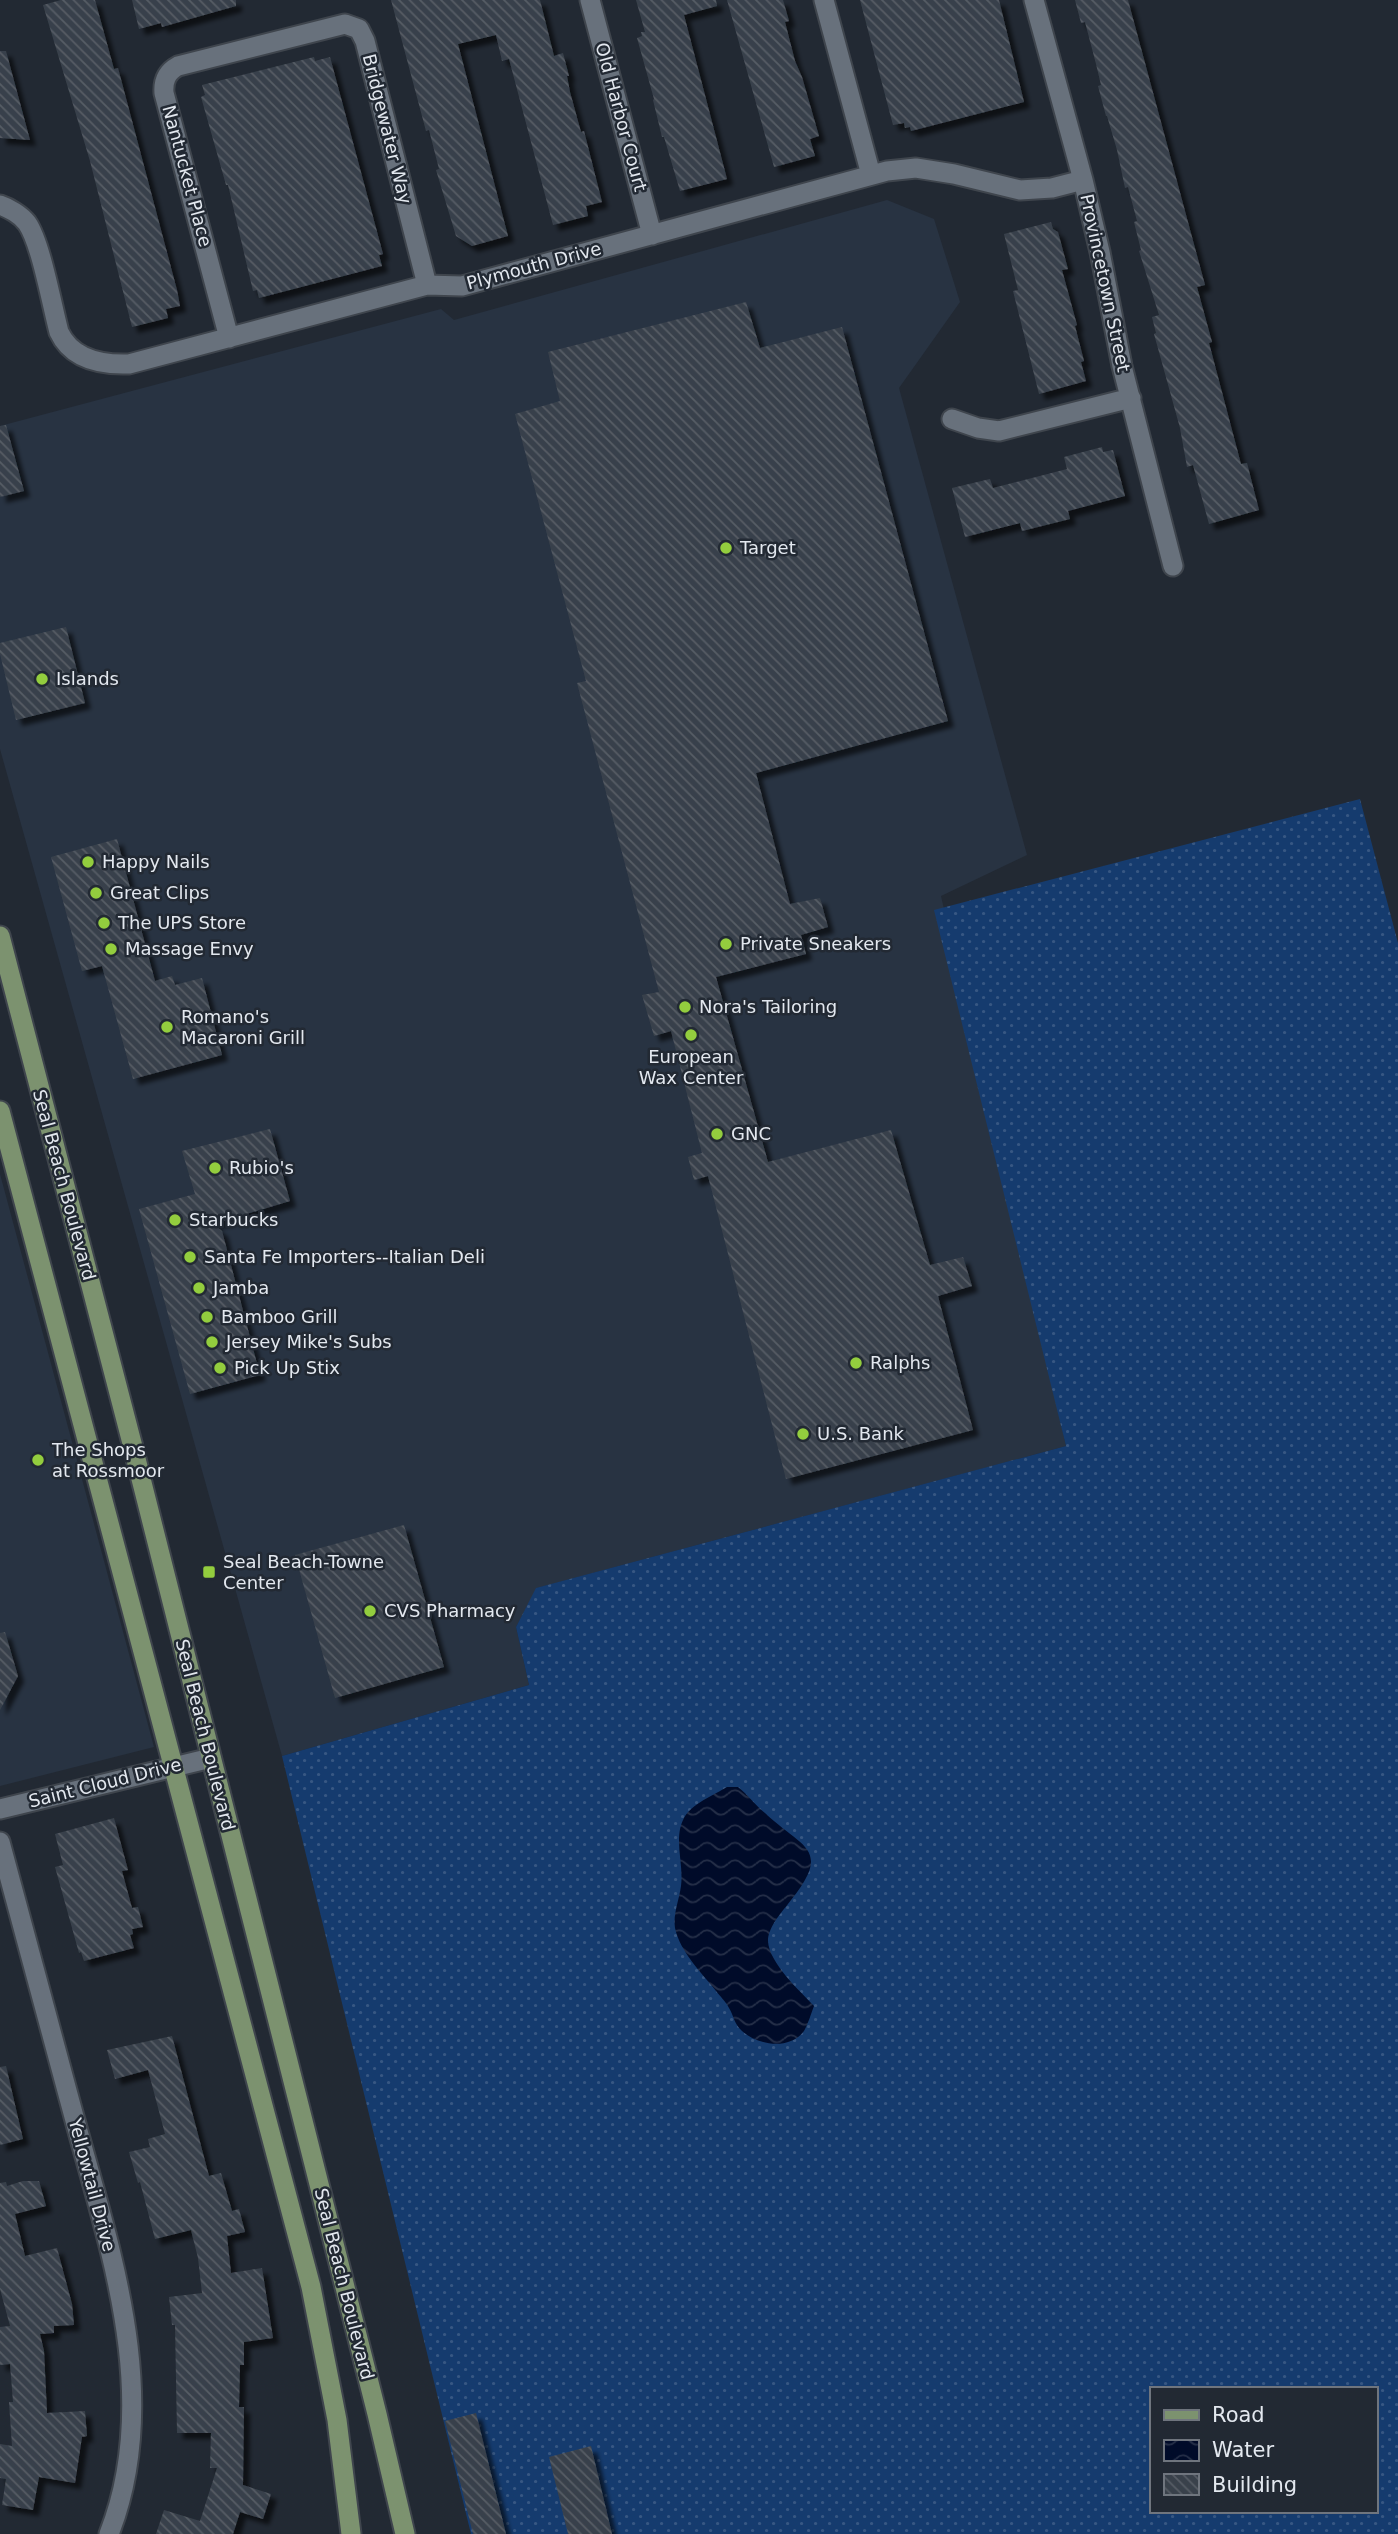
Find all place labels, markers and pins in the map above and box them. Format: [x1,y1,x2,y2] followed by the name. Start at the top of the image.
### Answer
[739,537,796,558] place label: Target
[718,540,734,556] marker: Target
[56,668,119,689] place label: Islands
[34,671,50,687] marker: Islands
[102,851,210,872] place label: Happy Nails
[80,854,96,870] marker: Happy Nails
[110,882,209,903] place label: Great Clips
[88,885,104,901] marker: Great Clips
[117,912,246,933] place label: The UPS Store
[96,915,112,931] marker: The UPS Store
[740,933,891,954] place label: Private Sneakers
[718,936,734,952] marker: Private Sneakers
[125,938,254,959] place label: Massage Envy
[103,941,119,957] marker: Massage Envy
[699,996,837,1017] place label: Nora's Tailoring
[677,999,693,1015] marker: Nora's Tailoring
[181,1006,305,1048] place label: Romano's Macaroni Grill
[159,1019,175,1035] marker: Romano's Macaroni Grill
[683,1027,699,1043] marker: European Wax Center
[639,1046,744,1088] place label: European Wax Center
[731,1123,771,1144] place label: GNC
[709,1126,725,1142] marker: GNC
[229,1157,294,1178] place label: Rubio's
[207,1160,223,1176] marker: Rubio's
[189,1209,278,1230] place label: Starbucks
[167,1212,183,1228] marker: Starbucks
[204,1246,485,1267] place label: Santa Fe Importers--Italian Deli
[182,1249,198,1265] marker: Santa Fe Importers--Italian Deli
[212,1277,269,1298] place label: Jamba
[191,1280,207,1296] marker: Jamba
[221,1306,337,1327] place label: Bamboo Grill
[199,1309,215,1325] marker: Bamboo Grill
[225,1331,392,1352] place label: Jersey Mike's Subs
[204,1334,220,1350] marker: Jersey Mike's Subs
[870,1352,930,1373] place label: Ralphs
[848,1355,864,1371] marker: Ralphs
[234,1357,340,1378] place label: Pick Up Stix
[212,1360,228,1376] marker: Pick Up Stix
[817,1423,905,1444] place label: U.S. Bank
[795,1426,811,1442] marker: U.S. Bank
[51,1439,165,1481] place label: The Shops at Rossmoor
[30,1452,46,1468] marker: The Shops at Rossmoor
[223,1551,384,1593] place label: Seal Beach-Towne Center
[201,1564,217,1580] marker: Seal Beach-Towne Center
[384,1600,516,1621] place label: CVS Pharmacy
[362,1603,378,1619] marker: CVS Pharmacy

